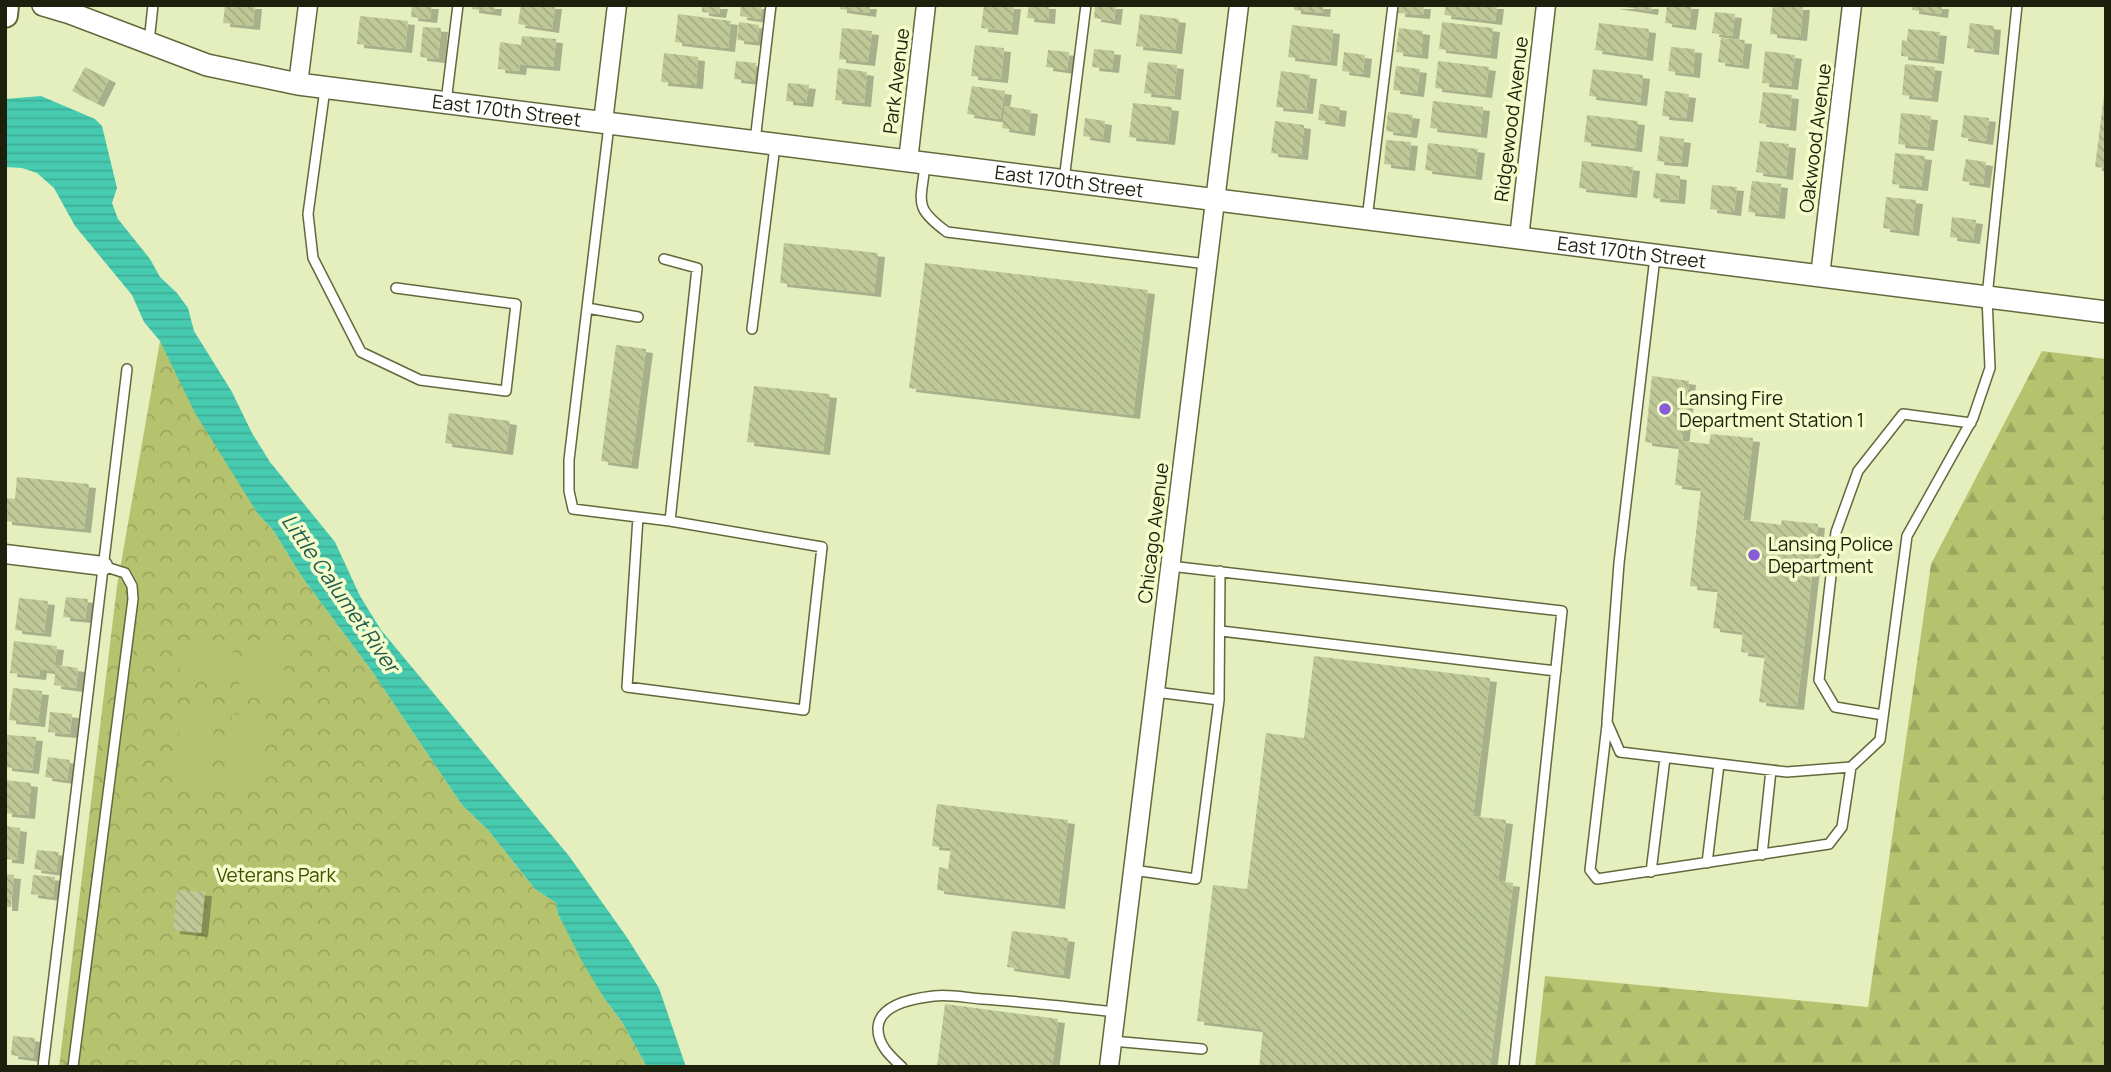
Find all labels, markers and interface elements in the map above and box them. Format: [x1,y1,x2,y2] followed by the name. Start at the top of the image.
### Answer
[877,26,915,136] street label: Park Avenue
[1488,35,1534,203] street label: Ridgewood Avenue
[1793,62,1837,214] street label: Oakwood Avenue
[431,88,583,133] street label: East 170th Street
[993,159,1145,204] street label: East 170th Street
[1556,230,1708,274] street label: East 170th Street
[1679,385,1864,433] place label: Lansing Fire Department Station 1
[1657,401,1673,417] marker: Lansing Fire Department Station 1
[1131,461,1175,605] street label: Chicago Avenue
[276,508,408,680] water label: Little Calumet River
[1768,531,1893,579] place label: Lansing Police Department
[1746,547,1762,563] marker: Lansing Police Department
[216,862,336,888] park label: Veterans Park

